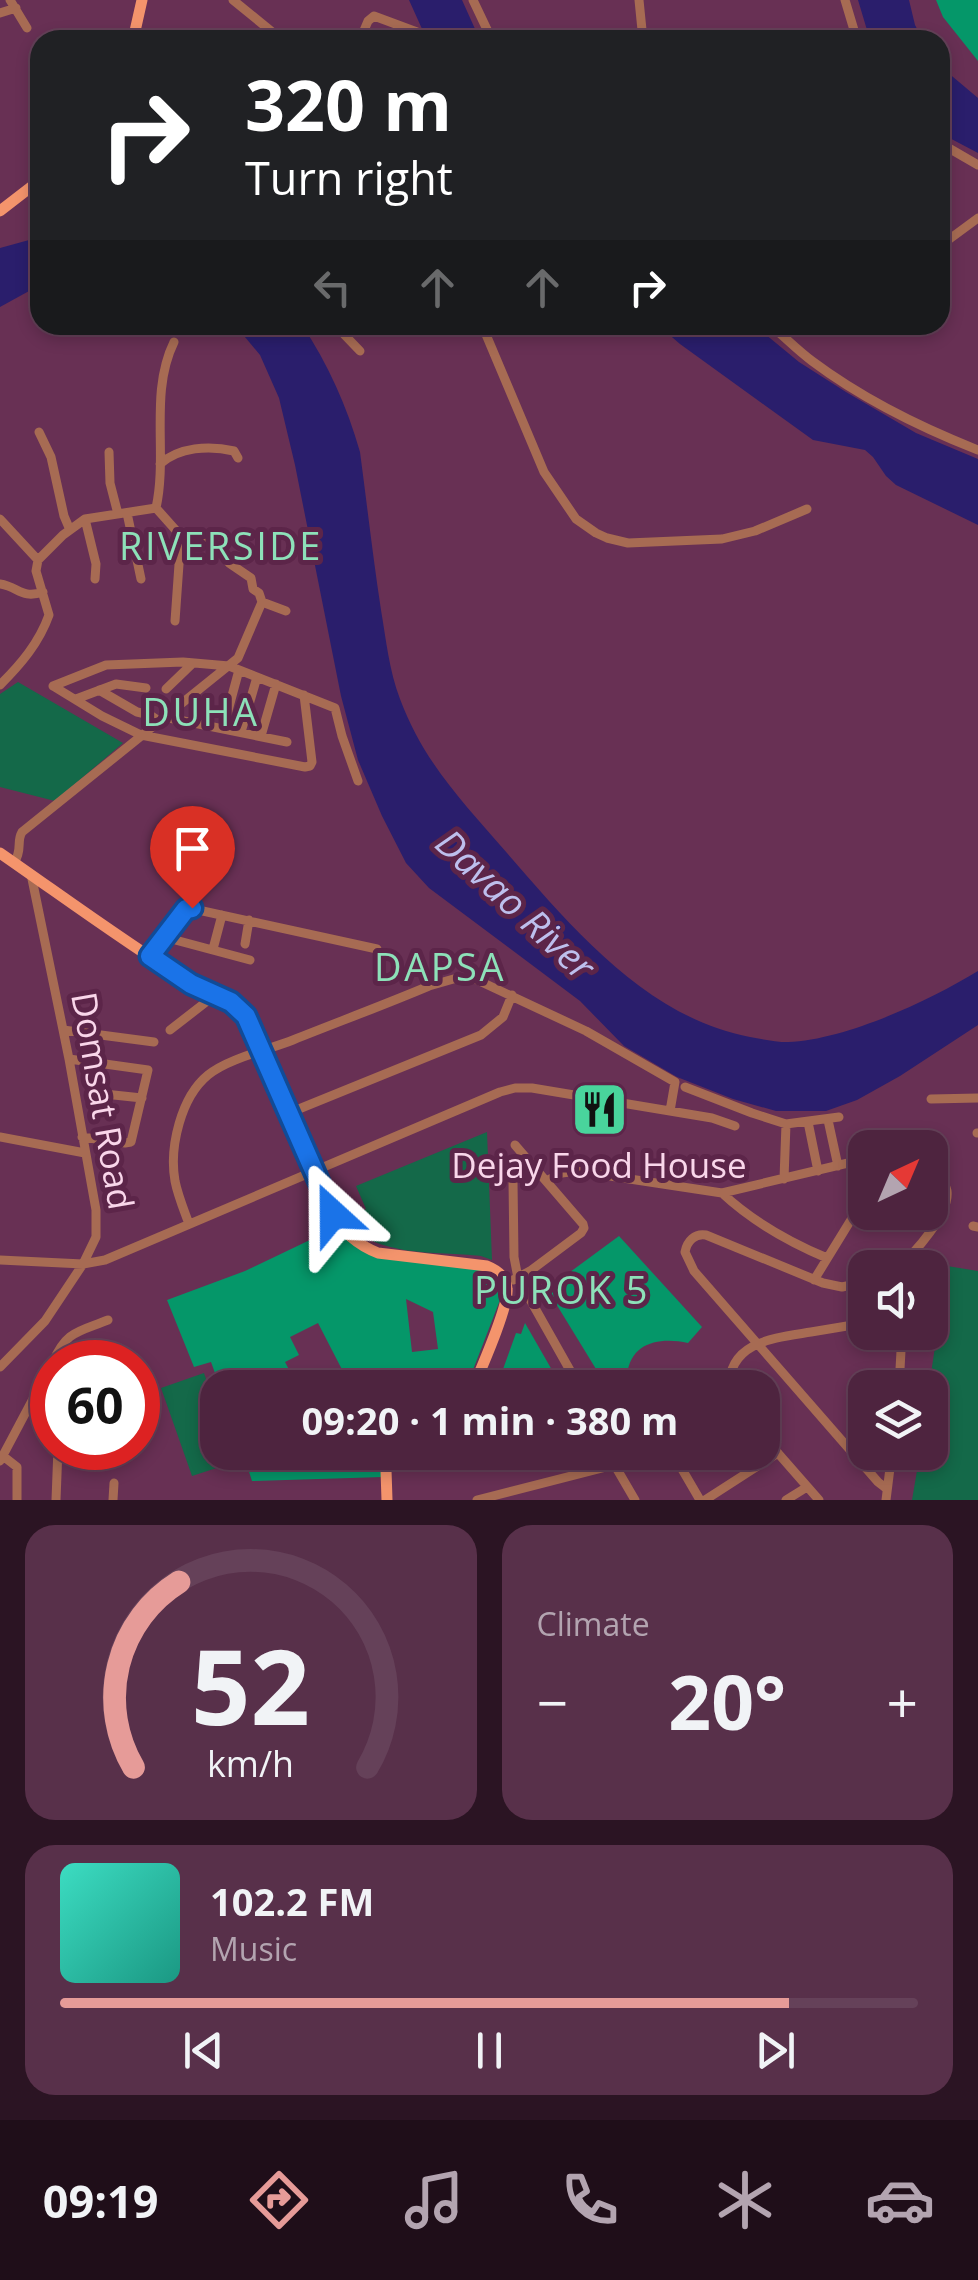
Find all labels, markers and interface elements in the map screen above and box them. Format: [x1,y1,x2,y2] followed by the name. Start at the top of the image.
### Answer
[245,56,452,152] text: 320 m
[80,70,210,200] icon: right
[245,147,453,208] text: Turn right
[305,260,360,315] icon: left
[410,260,465,315] icon: ahead
[515,260,570,315] icon: ahead
[620,260,675,315] icon: right
[119,519,323,571] district label: RIVERSIDE
[142,685,260,737] district label: DUHA
[150,806,235,909] pin
[426,816,609,992] water label: Davao River
[165,821,220,876] icon: arrive
[374,940,506,992] district label: DAPSA
[61,988,146,1213] street label: Domsat Road
[569,1080,629,1140] restaurant icon: Dejay Food House
[848,1130,948,1230] north arrow
[848,1130,948,1470] map controls
[451,1141,747,1188] place label: Dejay Food House
[281,1162,385,1266] position arrow
[848,1250,948,1350] button: sound
[474,1263,650,1315] district label: PUROK 5
[30,1340,160,1470] speed limit sign: 60
[848,1370,948,1470] button: layers
[302,1394,678,1446] text: 09:20 · 1 min · 380 m
[537,1602,650,1645] text: Climate
[191,1614,310,1755] text: 52
[668,1650,786,1752] text: 20°
[537,1664,568,1739] text: −
[887,1664,918,1739] text: +
[207,1739,294,1787] text: km/h
[210,1875,374,1927] text: 102.2 FM
[210,1927,297,1970] text: Music
[176,2023,231,2078] icon: previous
[462,2023,517,2078] icon: pause
[748,2023,803,2078] icon: next
[244,2165,314,2235] icon: directions
[399,2165,469,2235] icon: music
[555,2165,625,2235] icon: phone
[710,2165,780,2235] icon: climate
[865,2165,935,2235] icon: car
[43,2170,158,2231] text: 09:19

